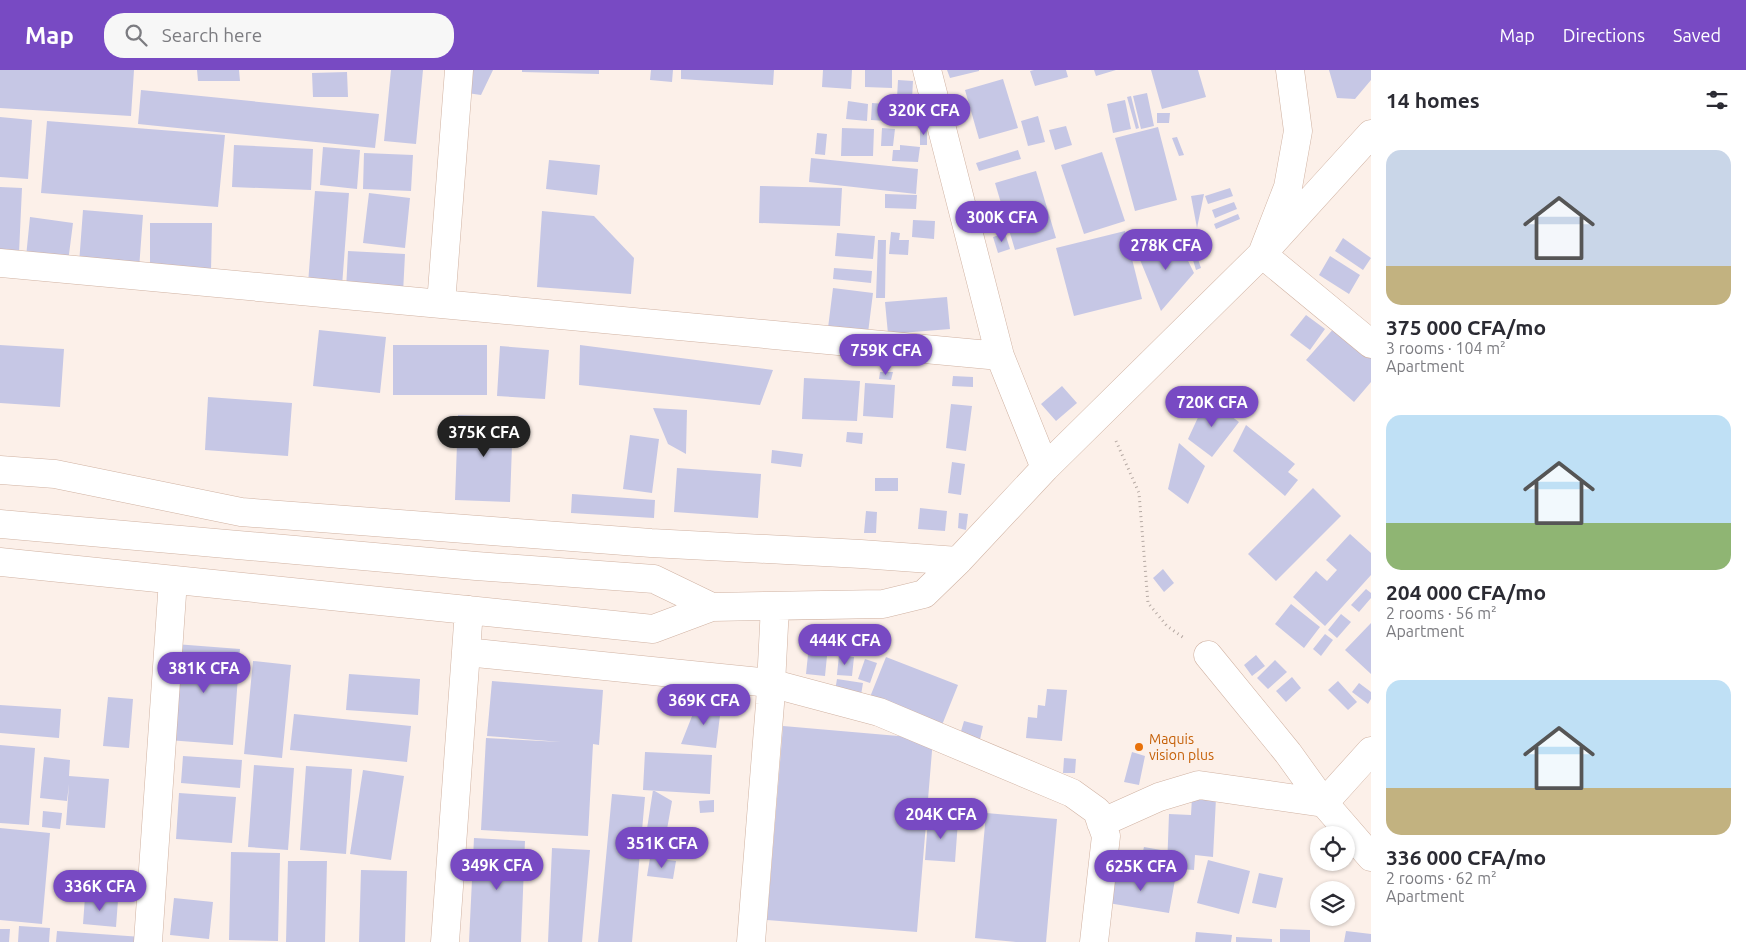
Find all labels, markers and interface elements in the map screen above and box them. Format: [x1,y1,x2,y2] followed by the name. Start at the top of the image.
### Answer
[104,13,454,58] search box
[122,21,150,49] icon: search
[25,22,74,49] text: Map
[162,24,262,46] text: Search here
[1499,25,1535,45] text: Map
[1563,25,1645,45] text: Directions
[1673,25,1721,45] text: Saved
[1703,86,1731,114] icon: filters
[1386,88,1480,112] text: 14 homes
[872,93,976,136] pin: 320K CFA
[888,101,960,119] text: 320K CFA
[1514,183,1604,273] icon: home
[950,200,1054,243] pin: 300K CFA
[966,208,1038,226] text: 300K CFA
[1114,228,1218,271] pin: 278K CFA
[1130,236,1202,254] text: 278K CFA
[1386,315,1546,339] text: 375 000 CFA/mo
[834,334,938,376] pin: 759K CFA
[1386,339,1506,357] text: 3 rooms · 104 m²
[850,341,922,359] text: 759K CFA
[1386,357,1464,375] text: Apartment
[1160,386,1264,428] pin: 720K CFA
[1176,393,1248,411] text: 720K CFA
[432,416,536,458] pin: 375K CFA
[448,423,520,441] text: 375K CFA
[1514,448,1604,538] icon: home
[1386,580,1546,604] text: 204 000 CFA/mo
[1386,604,1497,622] text: 2 rooms · 56 m²
[1386,622,1464,640] text: Apartment
[793,624,897,666] pin: 444K CFA
[809,631,881,649] text: 444K CFA
[152,652,256,694] pin: 381K CFA
[168,659,240,677] text: 381K CFA
[652,684,756,726] pin: 369K CFA
[668,691,740,709] text: 369K CFA
[1514,713,1604,803] icon: home
[1149,731,1214,763] place label: Maquis vision plus
[1133,741,1145,753] marker: Maquis vision plus
[889,798,993,840] pin: 204K CFA
[905,805,977,823] text: 204K CFA
[610,826,714,869] pin: 351K CFA
[1310,826,1355,926] map controls
[1310,826,1355,871] button: locate
[626,834,698,852] text: 351K CFA
[1386,845,1546,869] text: 336 000 CFA/mo
[445,848,549,891] pin: 349K CFA
[1089,850,1193,892] pin: 625K CFA
[461,856,533,874] text: 349K CFA
[1105,857,1177,875] text: 625K CFA
[1386,869,1497,887] text: 2 rooms · 62 m²
[48,870,152,912] pin: 336K CFA
[64,877,136,895] text: 336K CFA
[1310,881,1355,926] button: layers
[1386,887,1464,905] text: Apartment

